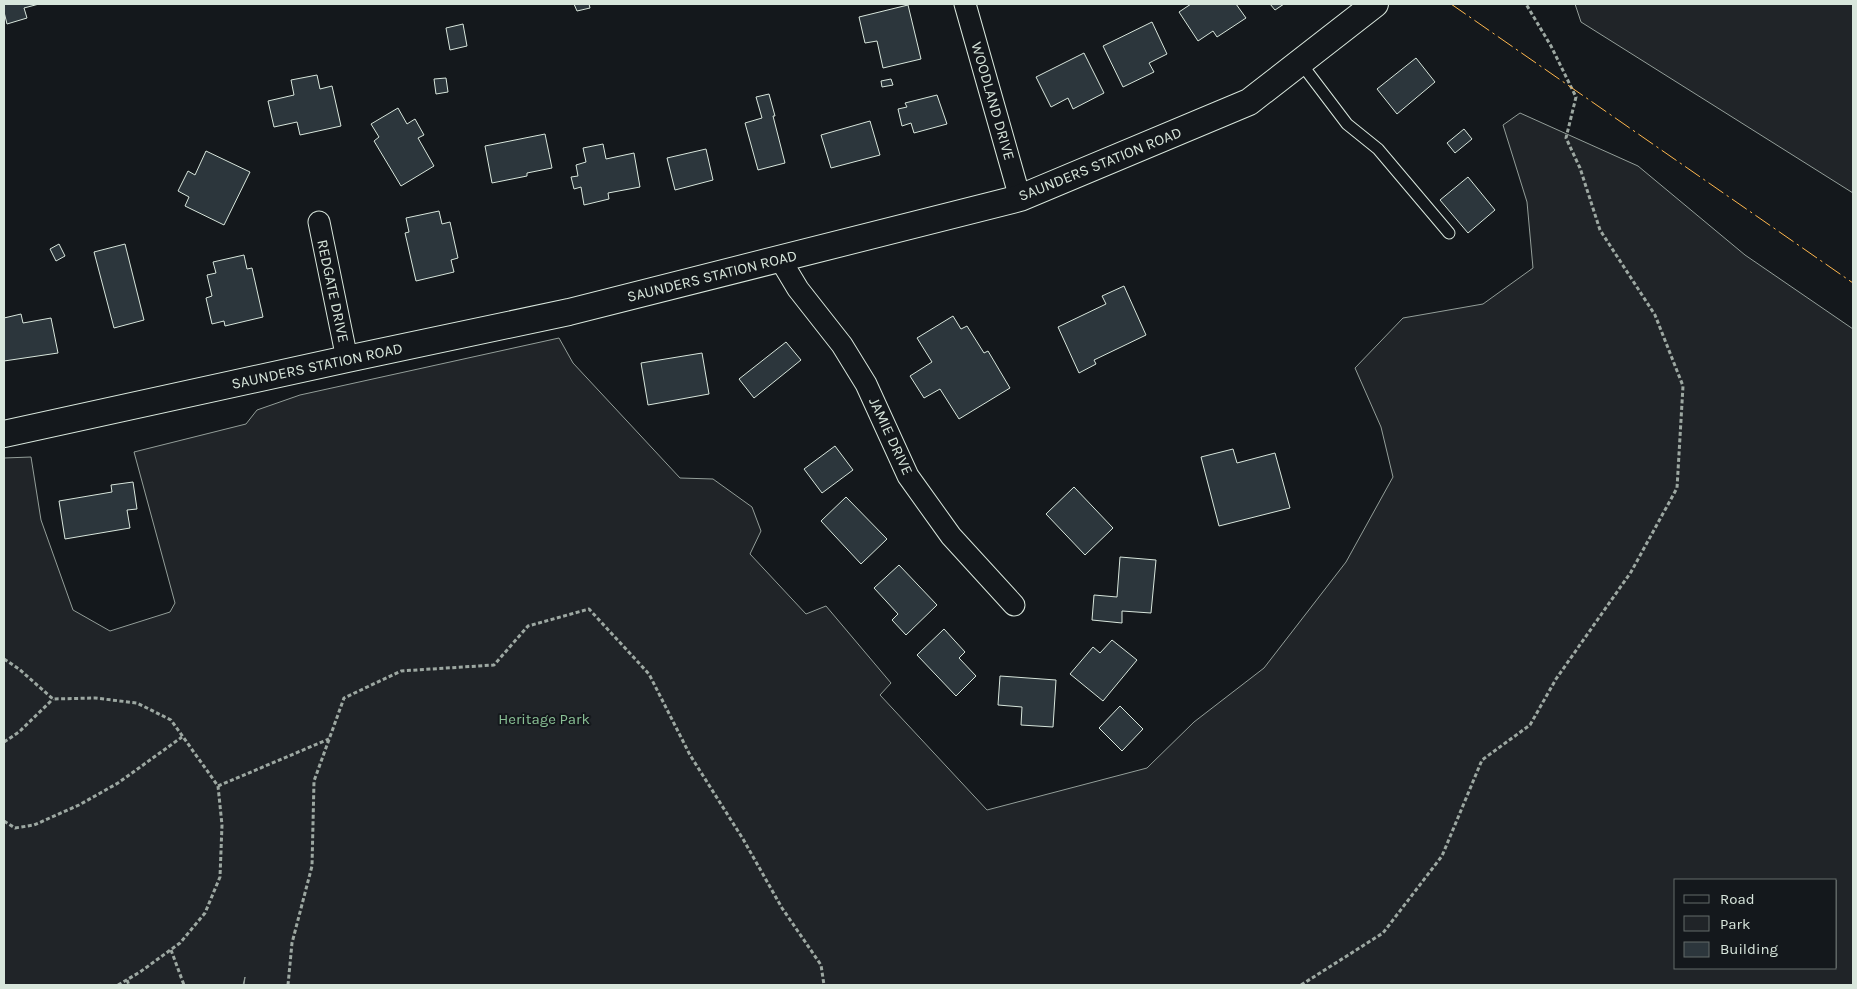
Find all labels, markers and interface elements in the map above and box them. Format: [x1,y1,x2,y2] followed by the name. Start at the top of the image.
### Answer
[968,40,1018,162] street label: WOODLAND DRIVE
[1016,123,1184,205] street label: SAUNDERS STATION ROAD
[313,238,353,344] street label: REDGATE DRIVE
[625,246,799,306] street label: SAUNDERS STATION ROAD
[230,339,404,393] street label: SAUNDERS STATION ROAD
[865,394,917,478] street label: JAMIE DRIVE
[498,710,590,728] park label: Heritage Park
[1674,879,1837,969] legend
[1720,890,1755,908] text: Road
[1720,915,1750,933] text: Park
[1720,940,1778,958] text: Building

